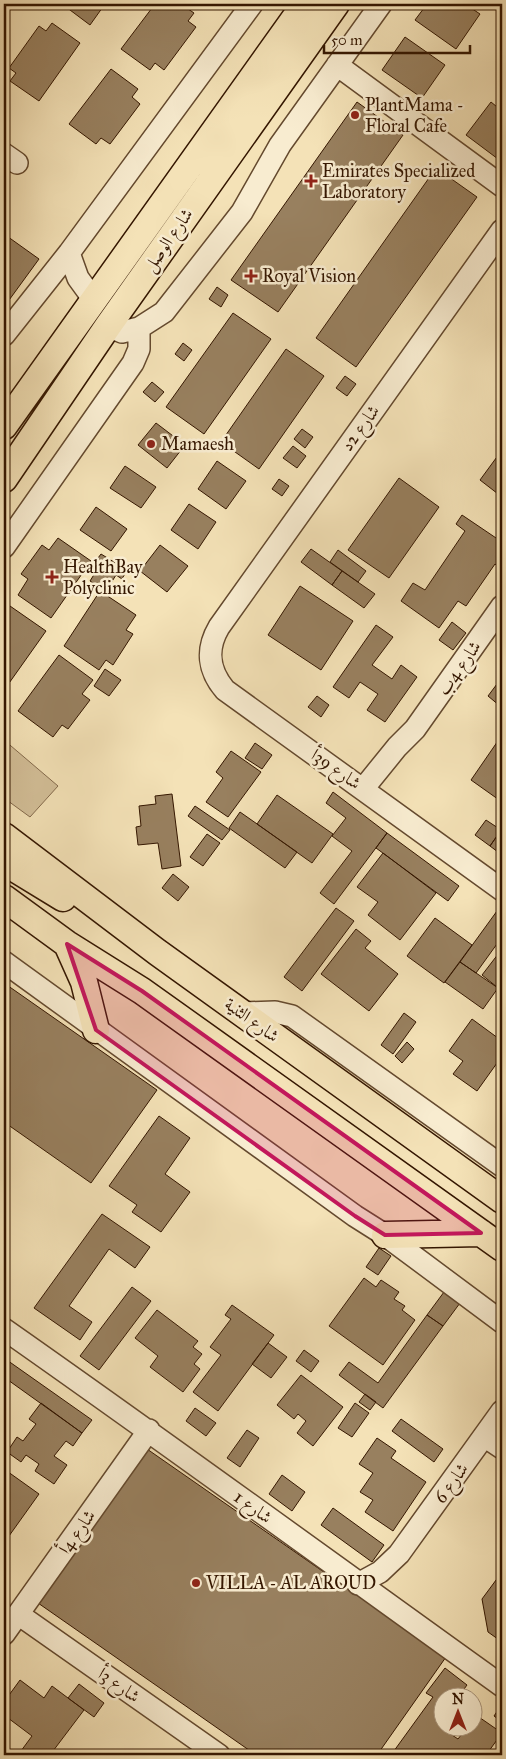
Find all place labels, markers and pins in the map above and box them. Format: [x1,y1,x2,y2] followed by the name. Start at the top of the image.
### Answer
[365,94,464,137] place label: PlantMama - Floral Cafe
[349,109,361,121] marker: PlantMama - Floral Cafe
[322,160,475,203] place label: Emirates Specialized Laboratory
[304,174,318,188] marker: Emirates Specialized Laboratory
[262,265,356,287] place label: Royal Vision
[244,269,258,283] marker: Royal Vision
[161,433,234,455] place label: Mamaesh
[145,438,157,450] marker: Mamaesh
[63,556,143,599] place label: HealthBay Polyclinic
[45,570,59,584] marker: HealthBay Polyclinic
[205,1572,376,1594] place label: VILLA - AL AROUD
[190,1577,202,1589] marker: VILLA - AL AROUD

